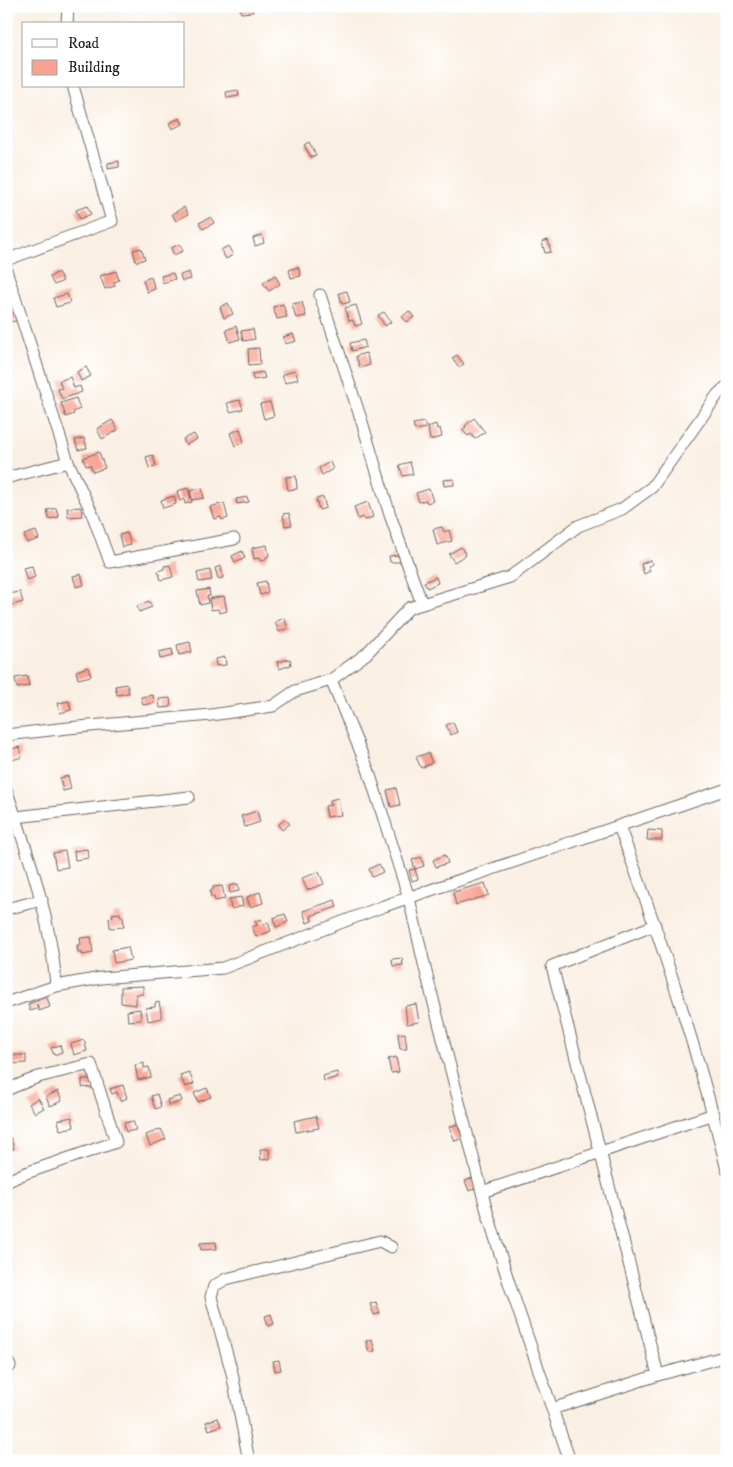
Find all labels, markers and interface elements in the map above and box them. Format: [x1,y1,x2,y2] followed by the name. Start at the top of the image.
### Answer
[22,22,185,88] legend
[68,34,100,53] text: Road
[68,58,120,77] text: Building

